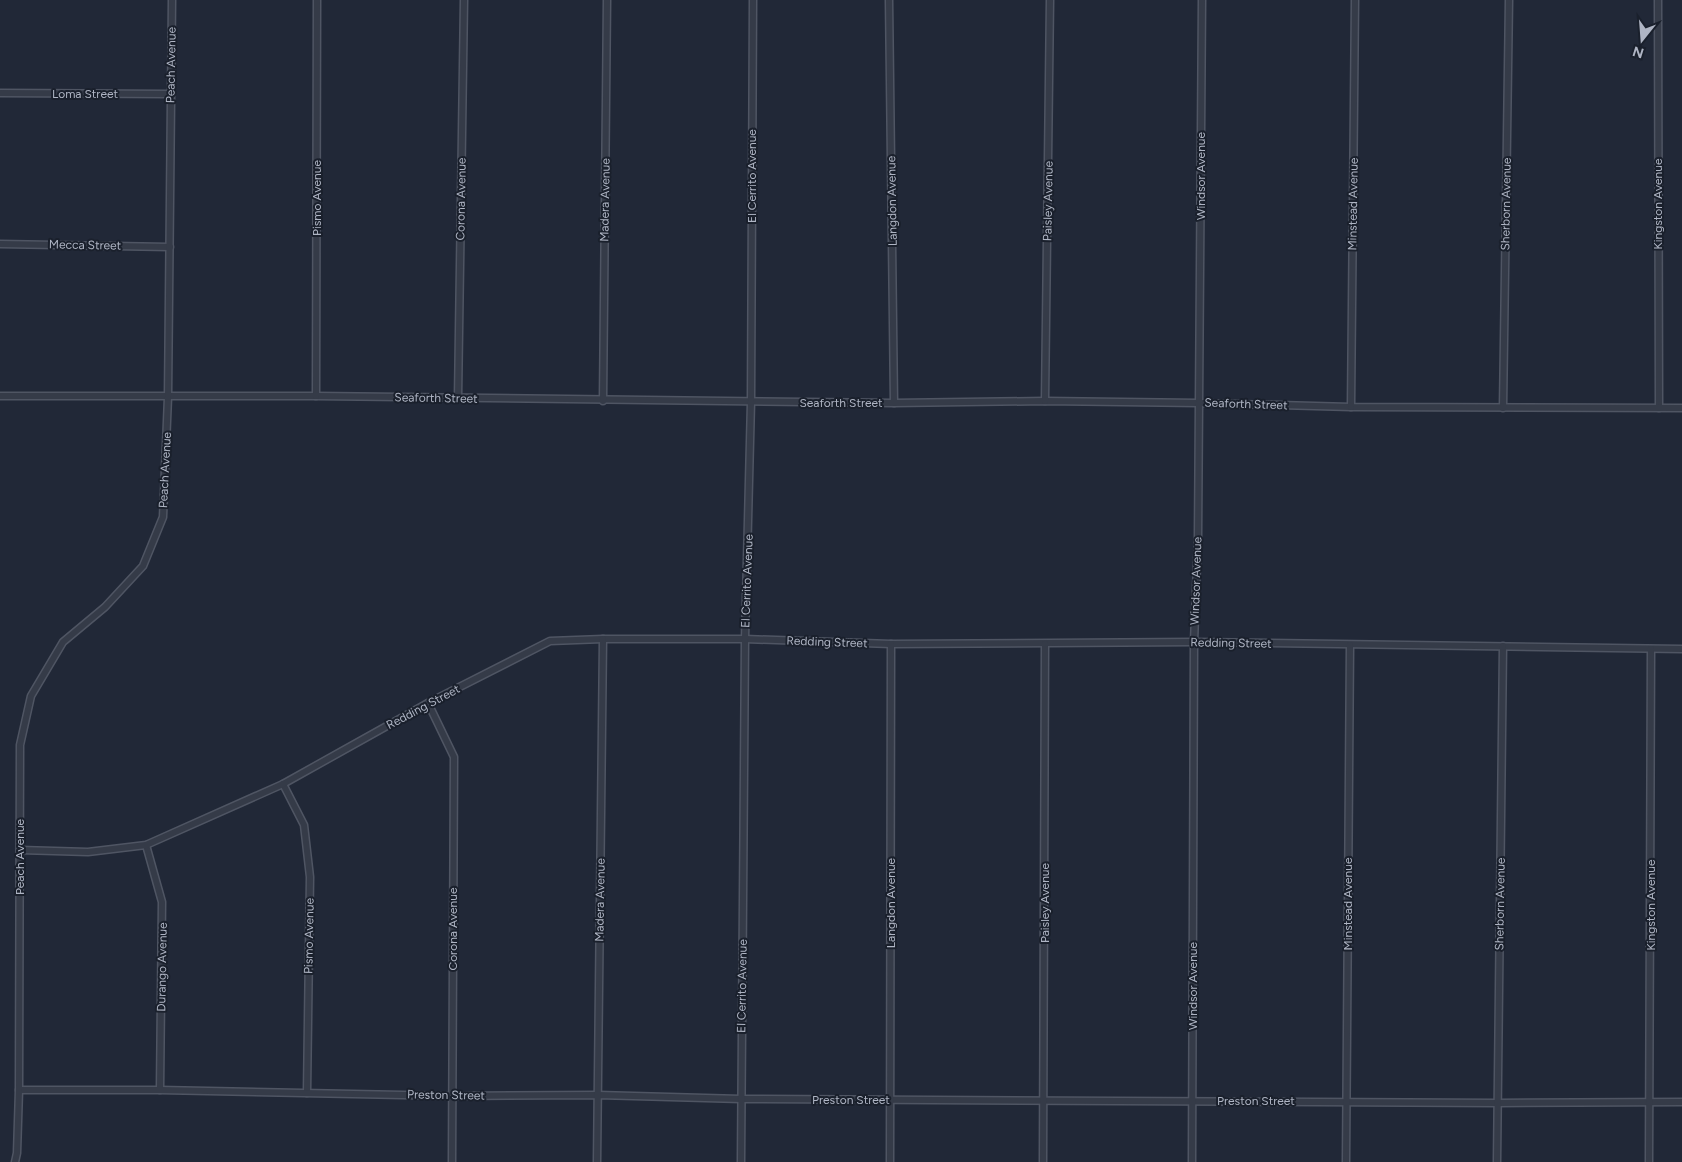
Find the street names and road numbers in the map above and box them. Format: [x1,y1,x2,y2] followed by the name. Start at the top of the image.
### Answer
[163,26,179,103] street label: Peach Avenue
[52,87,119,101] street label: Loma Street
[745,129,759,223] street label: El Cerrito Avenue
[1194,131,1208,220] street label: Windsor Avenue
[884,155,900,246] street label: Langdon Avenue
[453,157,469,241] street label: Corona Avenue
[1345,157,1361,251] street label: Minstead Avenue
[1498,157,1514,251] street label: Sherborn Avenue
[597,158,613,242] street label: Madera Avenue
[1651,158,1665,250] street label: Kingston Avenue
[310,160,324,236] street label: Pismo Avenue
[1040,160,1056,241] street label: Paisley Avenue
[49,237,122,253] street label: Mecca Street
[394,390,478,406] street label: Seaforth Street
[799,396,883,410] street label: Seaforth Street
[1204,396,1288,412] street label: Seaforth Street
[156,431,174,508] street label: Peach Avenue
[738,533,756,628] street label: El Cerrito Avenue
[1187,536,1205,625] street label: Windsor Avenue
[786,634,868,650] street label: Redding Street
[1190,635,1272,651] street label: Redding Street
[384,682,463,732] street label: Redding Street
[13,818,27,895] street label: Peach Avenue
[884,857,898,948] street label: Langdon Avenue
[1341,857,1355,950] street label: Minstead Avenue
[1492,857,1508,951] street label: Sherborn Avenue
[592,858,608,942] street label: Madera Avenue
[1644,859,1658,951] street label: Kingston Avenue
[1038,862,1052,943] street label: Paisley Avenue
[446,887,460,971] street label: Corona Avenue
[301,897,317,974] street label: Pismo Avenue
[154,922,170,1012] street label: Durango Avenue
[734,939,750,1033] street label: El Cerrito Avenue
[1186,941,1200,1030] street label: Windsor Avenue
[407,1087,485,1103] street label: Preston Street
[812,1093,890,1107] street label: Preston Street
[1217,1094,1295,1108] street label: Preston Street

